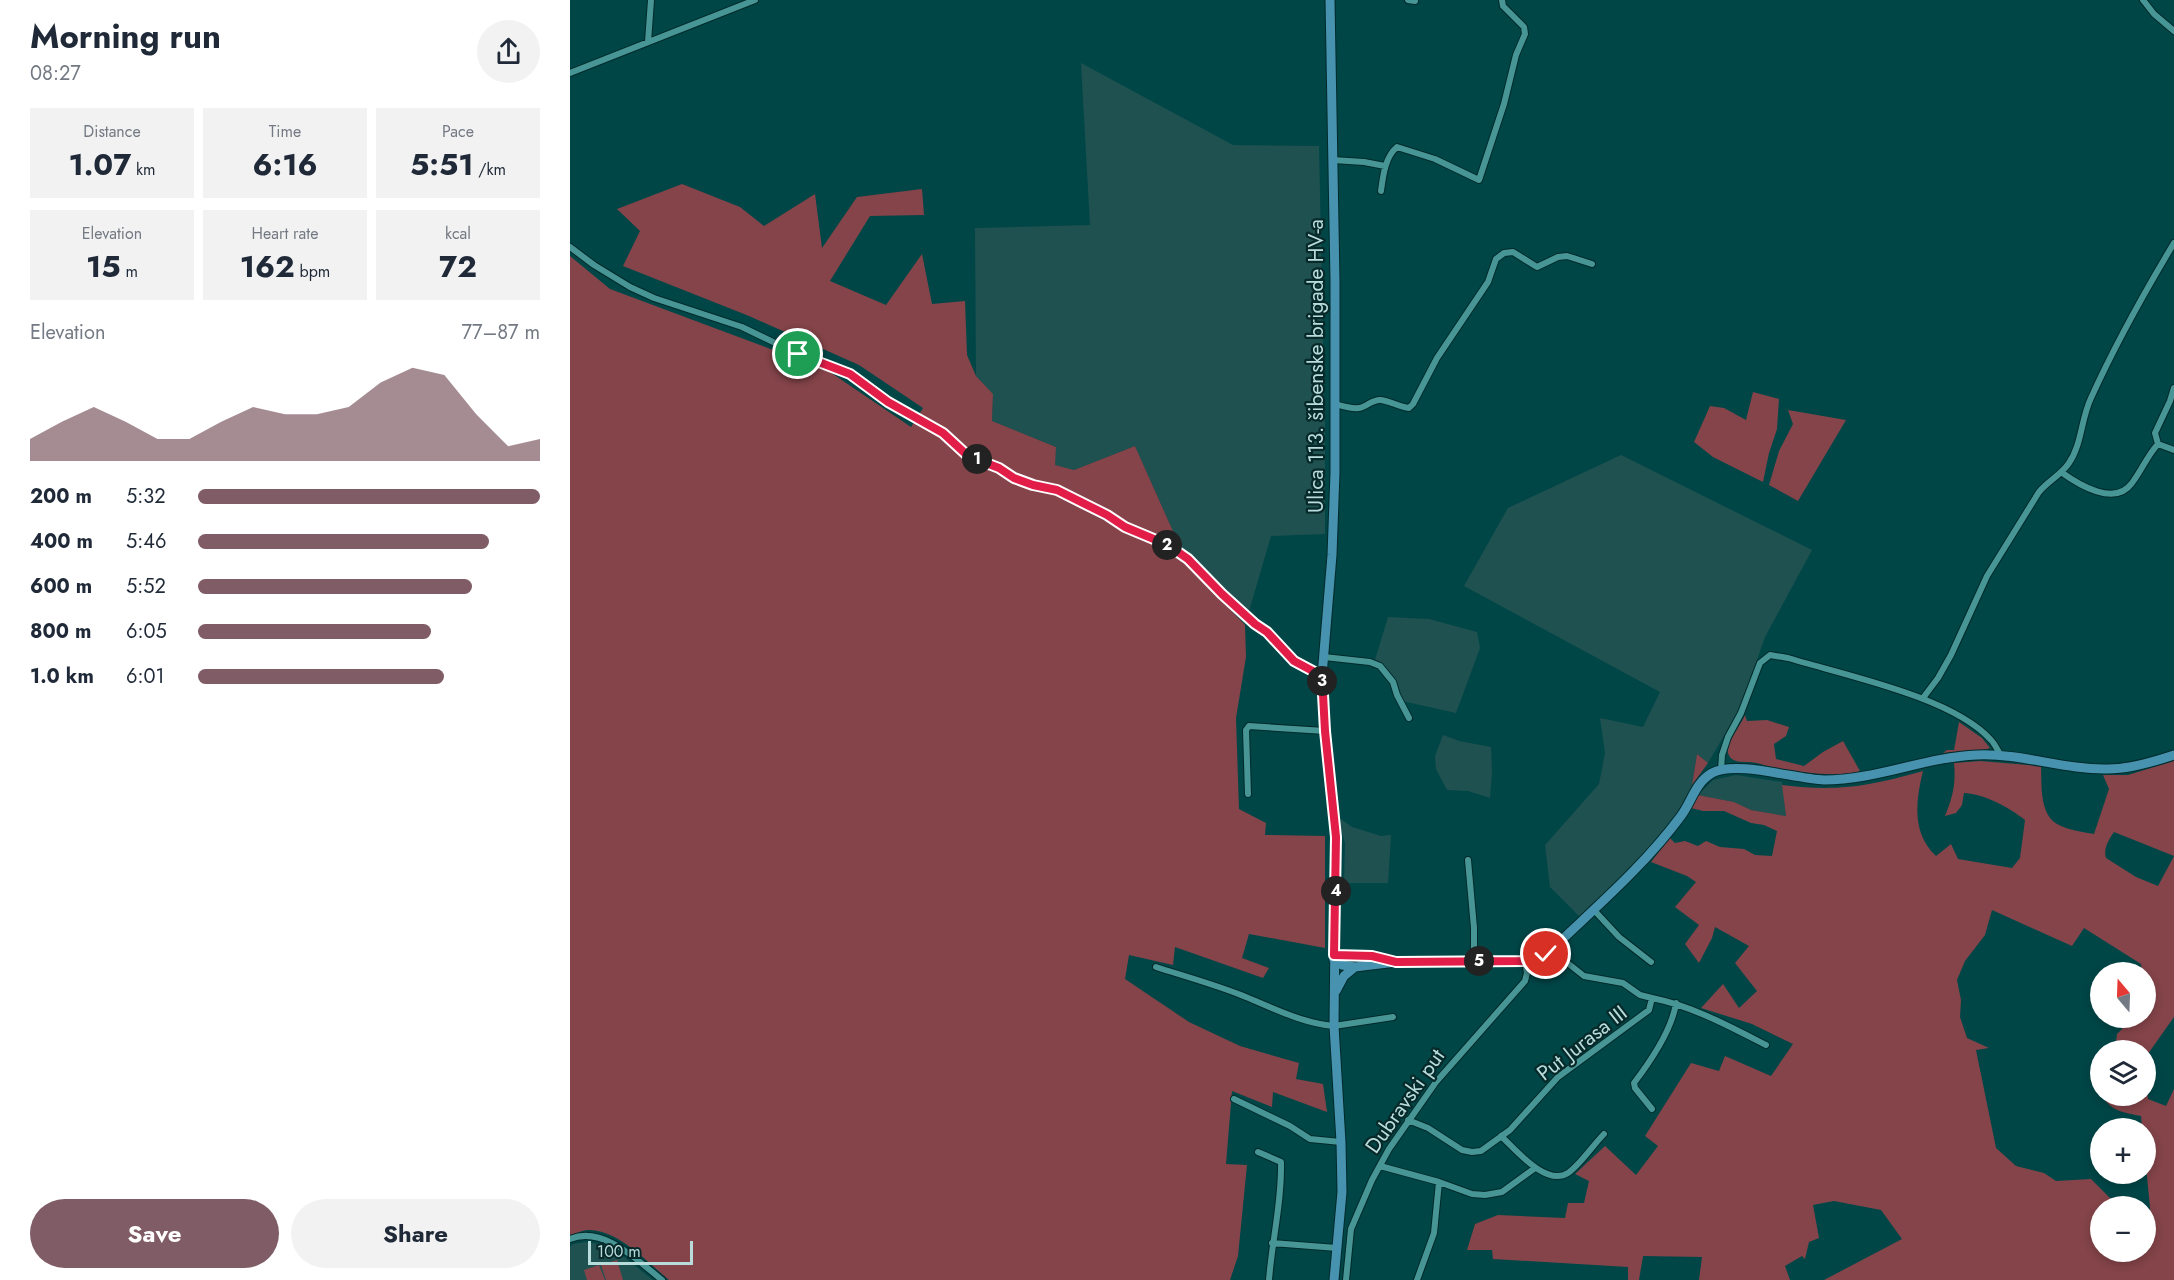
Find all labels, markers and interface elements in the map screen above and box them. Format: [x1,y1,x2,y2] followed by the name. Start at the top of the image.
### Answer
[30,13,221,60] text: Morning run
[477,20,540,83] button: share
[30,59,81,88] text: 08:27
[83,120,141,143] text: Distance
[269,120,301,143] text: Time
[442,120,474,143] text: Pace
[68,143,131,186] text: 1.07
[252,143,318,186] text: 6:16
[410,143,474,186] text: 5:51
[131,158,156,181] text: km
[474,158,506,181] text: /km
[1301,219,1331,513] street label: Ulica 113. šibenske brigade HV-a
[82,222,142,245] text: Elevation
[252,222,318,245] text: Heart rate
[445,222,471,245] text: kcal
[86,245,121,288] text: 15
[240,245,295,288] text: 162
[439,245,477,288] text: 72
[121,260,138,283] text: m
[295,260,330,283] text: bpm
[30,318,105,347] text: Elevation
[461,318,540,347] text: 77–87 m
[772,328,823,379] pin
[781,337,814,370] icon: arrive
[962,444,992,474] pin: 1
[973,447,981,470] text: 1
[30,482,92,511] text: 200 m
[126,482,166,511] text: 5:32
[30,527,93,556] text: 400 m
[126,527,166,556] text: 5:46
[1152,530,1182,560] pin: 2
[1162,533,1172,556] text: 2
[30,572,92,601] text: 600 m
[126,572,166,601] text: 5:52
[30,617,91,646] text: 800 m
[126,617,167,646] text: 6:05
[30,662,94,691] text: 1.0 km
[126,662,165,691] text: 6:01
[1307,666,1337,696] pin: 3
[1317,669,1327,692] text: 3
[1321,876,1351,906] pin: 4
[1330,879,1342,902] text: 4
[1520,928,1571,979] pin
[1529,937,1562,970] icon: check
[1464,946,1494,976] pin: 5
[1474,949,1484,972] text: 5
[2090,962,2156,1028] north arrow
[2090,962,2156,1262] map controls
[1531,998,1633,1088] street label: Put Jurasa III
[2090,1040,2156,1106] button: layers
[1358,1043,1452,1159] street label: Dubravski put
[2090,1118,2156,1184] button: +
[2090,1196,2156,1262] button: −
[30,1199,279,1268] button: Save
[291,1199,540,1268] button: Share
[588,1238,693,1266] scale bar
[597,1240,641,1263] text: 100 m

